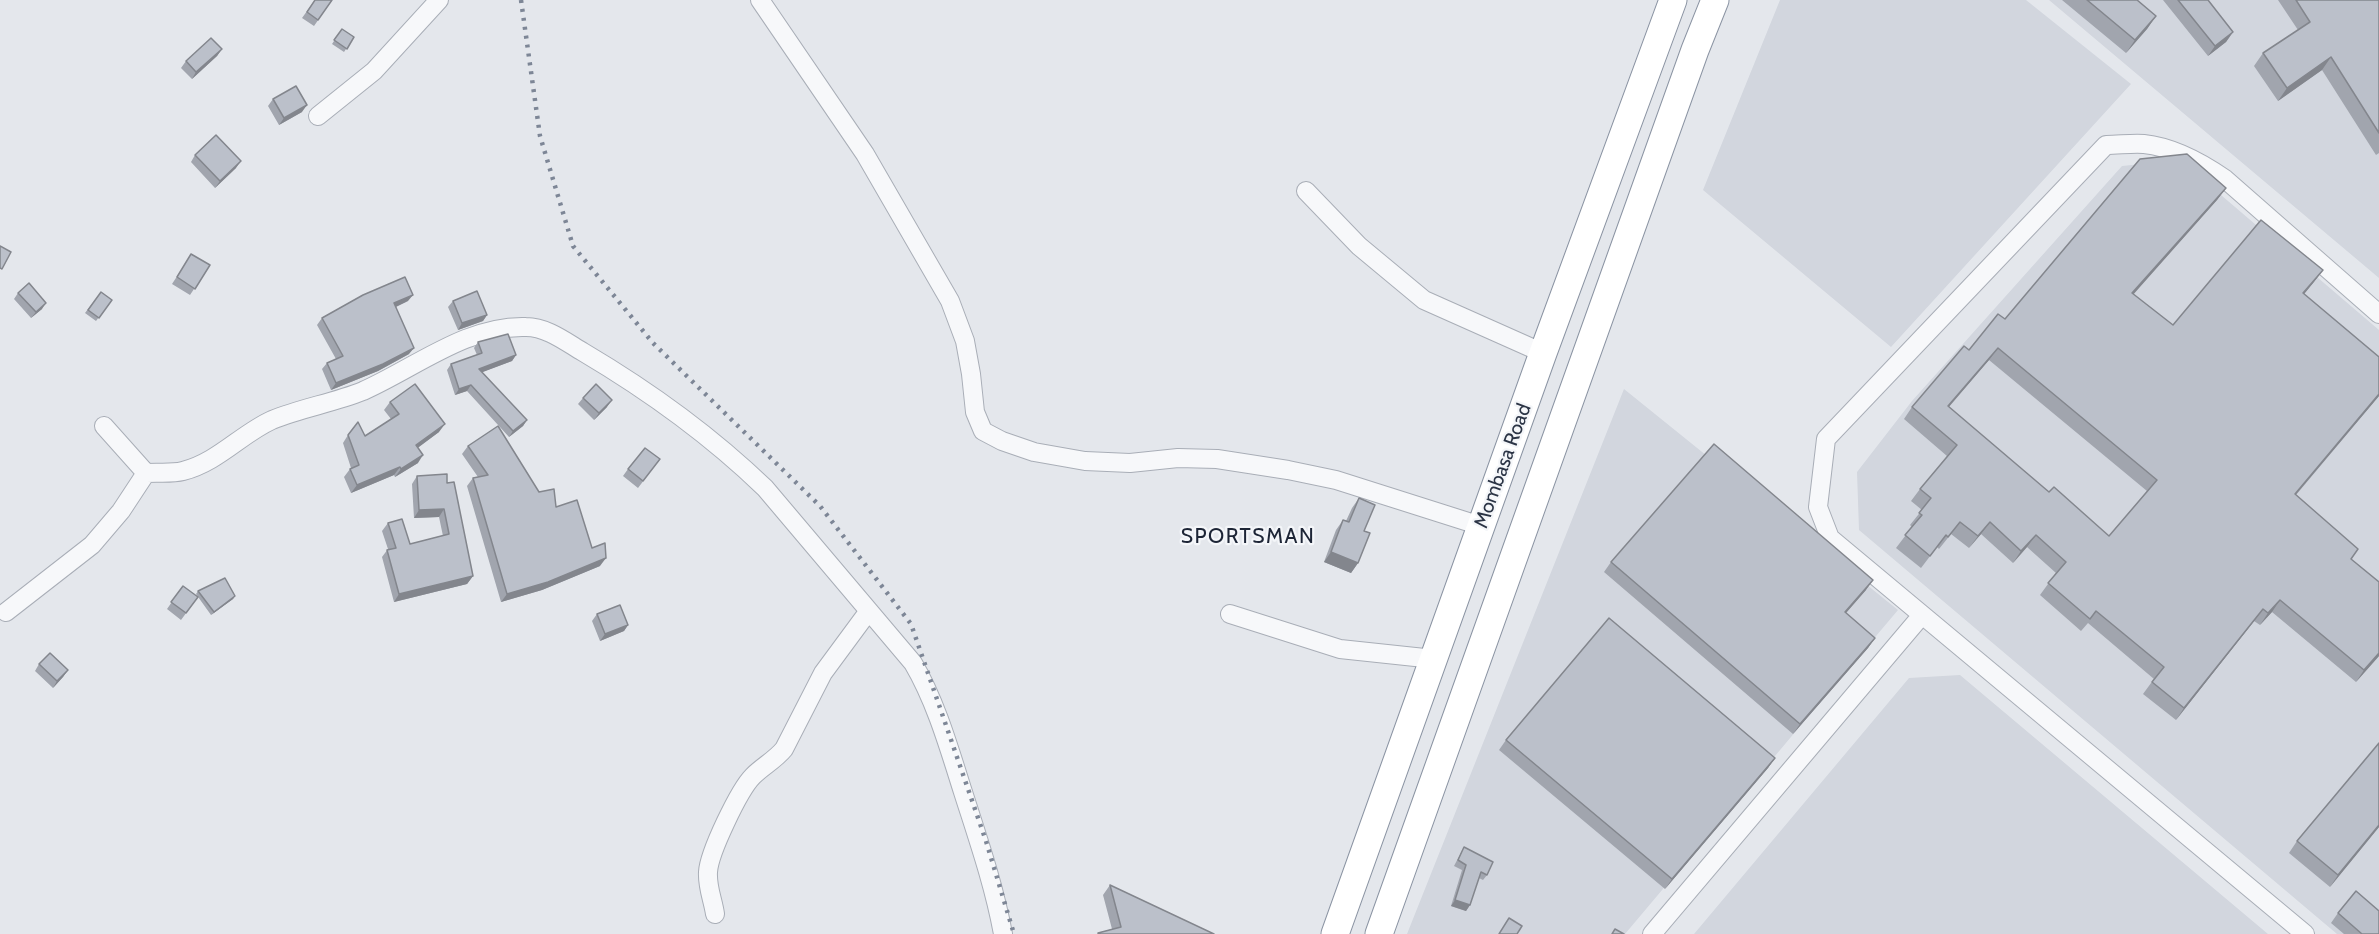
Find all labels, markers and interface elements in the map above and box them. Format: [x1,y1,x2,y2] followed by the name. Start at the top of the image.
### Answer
[1469,400,1537,532] street label: Mombasa Road
[1181,524,1315,550] district label: SPORTSMAN

